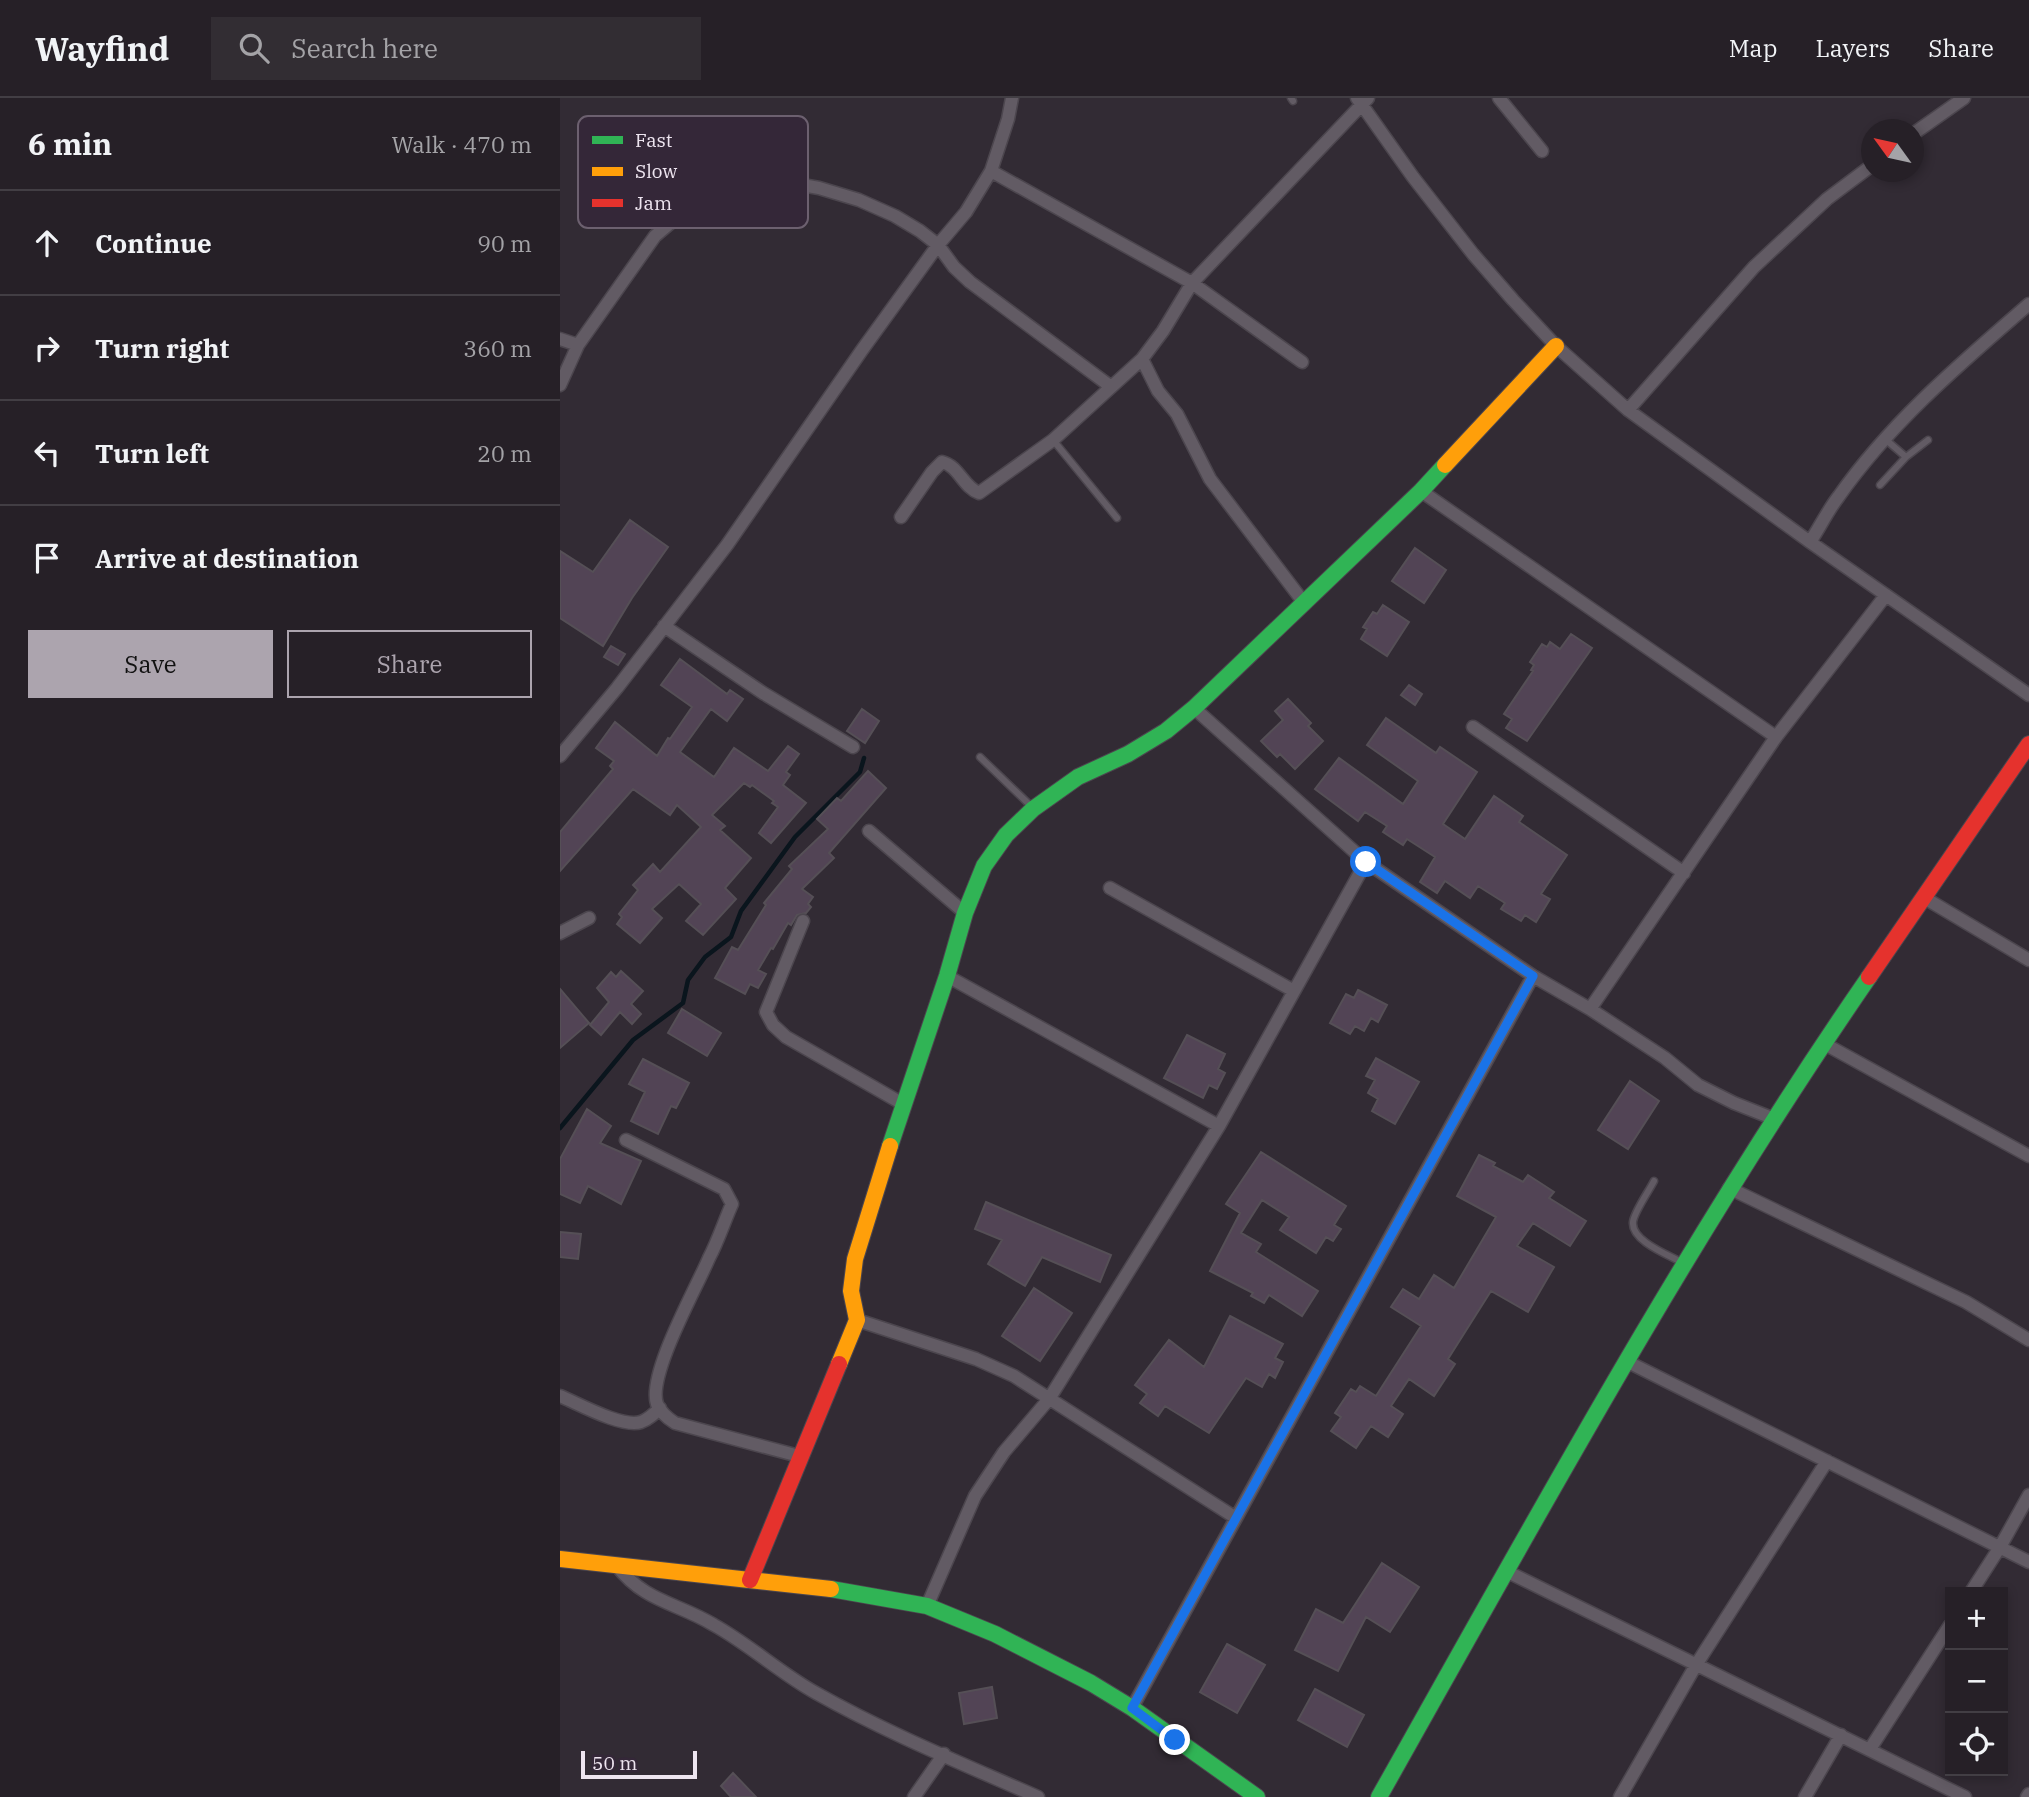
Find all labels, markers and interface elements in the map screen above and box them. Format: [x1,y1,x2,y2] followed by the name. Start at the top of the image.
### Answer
[211,17,701,80] search box
[35,27,169,70] text: Wayfind
[235,29,273,67] icon: search
[291,31,438,65] text: Search here
[1729,32,1777,64] text: Map
[1815,32,1890,64] text: Layers
[1928,32,1994,64] text: Share
[578,116,808,228] legend
[1861,119,1924,182] north arrow
[28,124,112,163] text: 6 min
[635,128,673,152] text: Fast
[391,129,532,159] text: Walk · 470 m
[635,159,677,183] text: Slow
[635,191,672,215] text: Jam
[28,224,66,262] icon: ahead
[95,226,212,260] text: Continue
[477,228,532,258] text: 90 m
[28,329,66,367] icon: right
[95,331,229,365] text: Turn right
[463,333,532,363] text: 360 m
[28,434,66,472] icon: left
[95,436,209,470] text: Turn left
[477,438,532,468] text: 20 m
[28,539,66,577] icon: arrive
[95,541,359,575] text: Arrive at destination
[28,630,273,698] button: Save
[287,630,532,698] button: Share
[1350,846,1381,877] route start
[1945,1587,2008,1776] map controls
[1945,1587,2008,1650] button: +
[1945,1650,2008,1713] button: −
[1945,1713,2008,1776] button: locate
[1159,1724,1190,1755] route end
[581,1748,696,1780] scale bar
[592,1751,637,1775] text: 50 m

